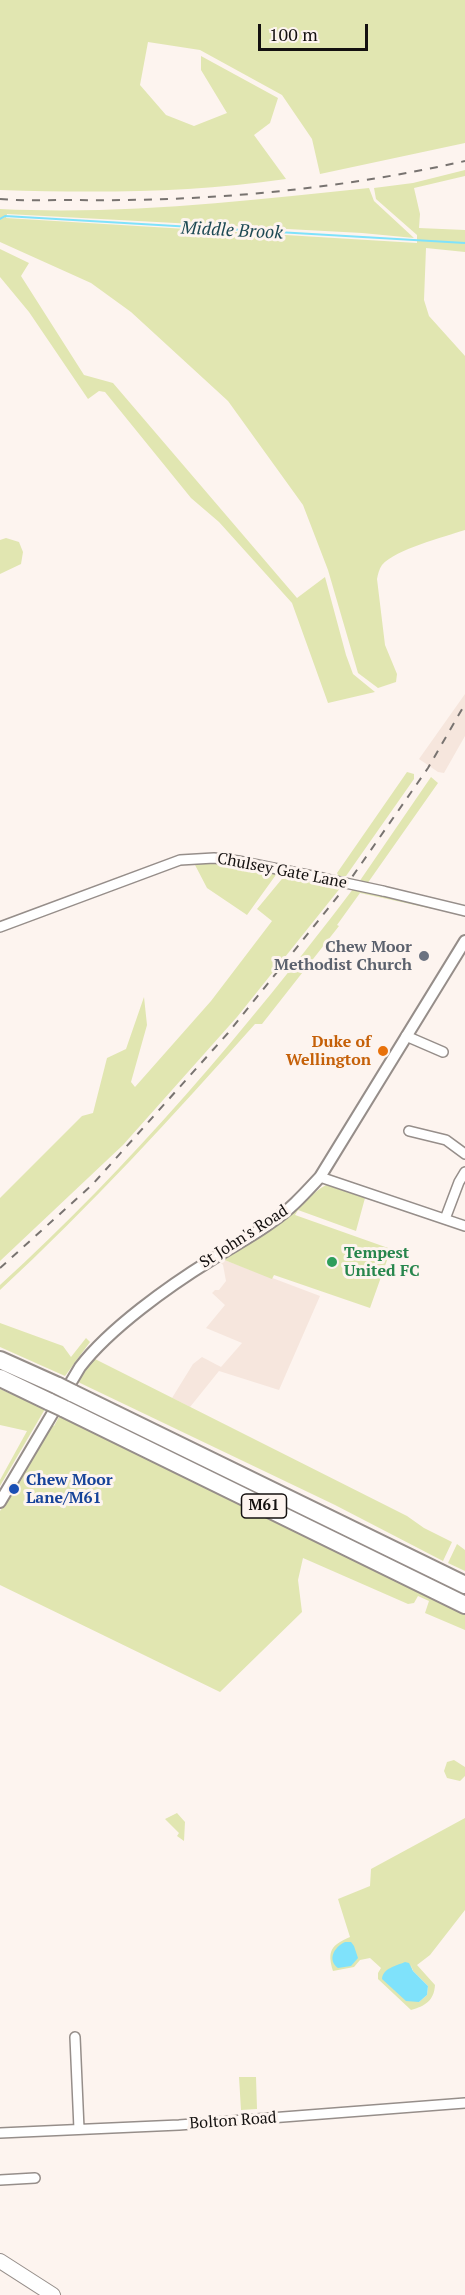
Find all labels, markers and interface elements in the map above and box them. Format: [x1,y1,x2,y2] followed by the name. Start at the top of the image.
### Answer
[261,12,370,50] scale bar
[269,22,318,46] text: 100 m
[181,218,283,244] water label: Middle Brook
[216,849,348,893] street label: Chulsey Gate Lane
[274,937,412,975] place label: Chew Moor Methodist Church
[417,949,431,963] marker: Chew Moor Methodist Church
[286,1032,371,1070] place label: Duke of Wellington
[376,1044,390,1058] marker: Duke of Wellington
[196,1201,292,1273] street label: St John's Road
[344,1243,420,1281] place label: Tempest United FC
[325,1255,339,1269] marker: Tempest United FC
[26,1470,113,1508] place label: Chew Moor Lane/M61
[7,1482,21,1496] marker: Chew Moor Lane/M61
[242,1494,286,1518] road number: M61
[189,2108,277,2134] street label: Bolton Road

